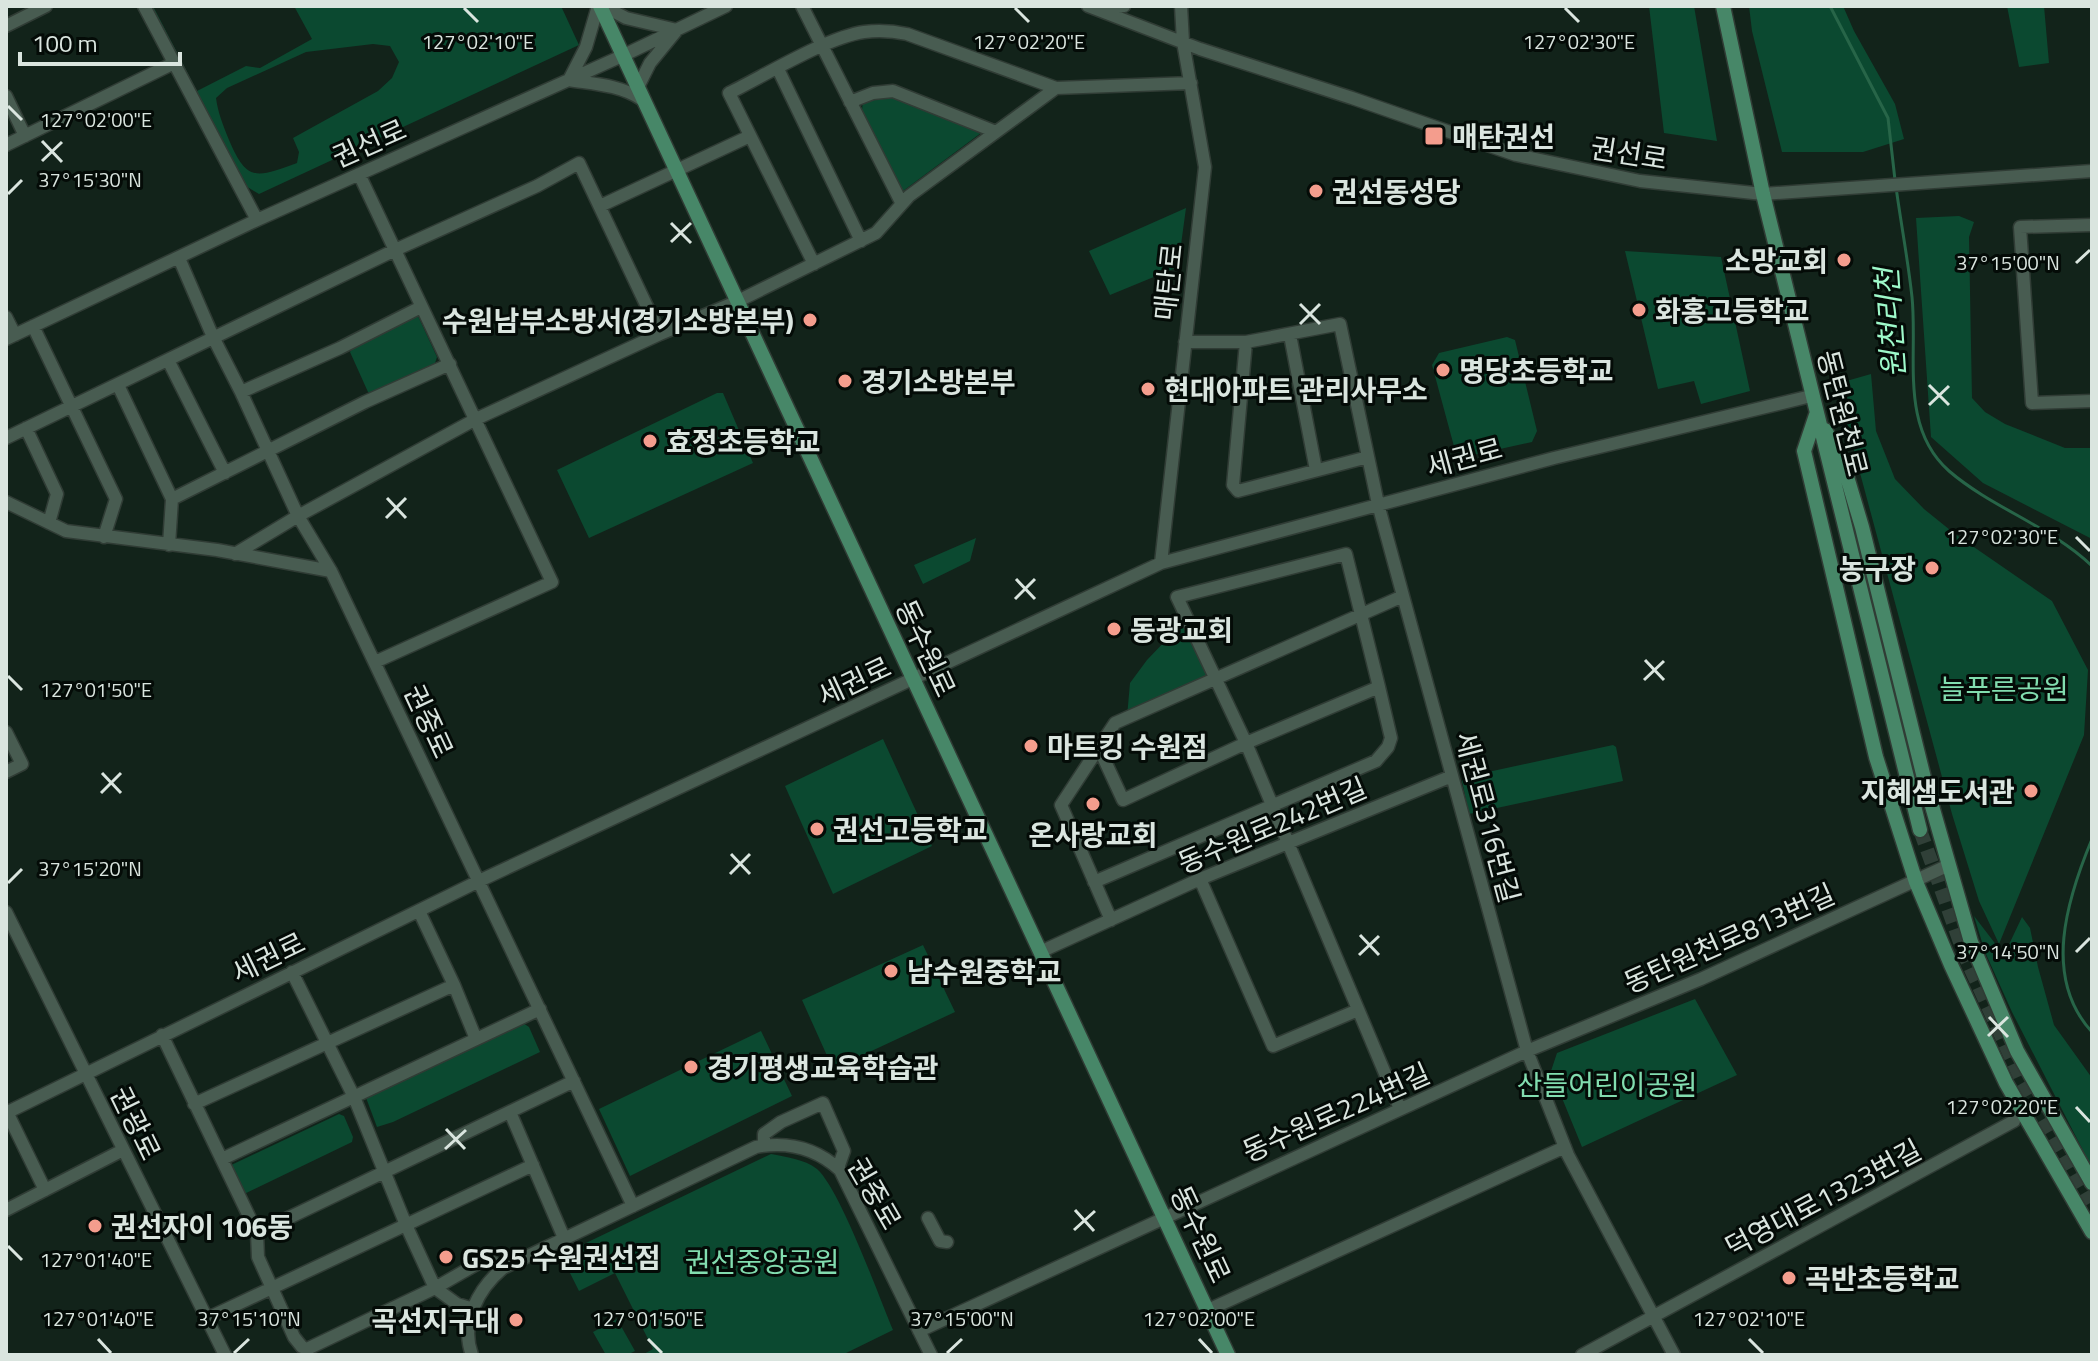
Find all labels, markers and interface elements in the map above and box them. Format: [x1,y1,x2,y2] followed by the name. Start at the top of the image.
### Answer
[20,16,180,66] scale bar
[32,25,98,61] text: 100 m
[422,26,534,57] text: 127°02'10"E
[973,26,1085,57] text: 127°02'20"E
[1523,26,1635,57] text: 127°02'30"E
[40,104,152,135] text: 127°02'00"E
[325,108,413,178] street label: 권선로
[1452,115,1555,158] place label: 매탄권선
[1423,125,1445,147] marker: 매탄권선
[1587,126,1671,180] street label: 권선로
[38,164,142,195] text: 37°15'30"N
[1332,170,1461,213] place label: 권선동성당
[1307,182,1325,200] marker: 권선동성당
[1725,239,1828,282] place label: 소망교회
[1143,241,1193,323] street label: 매탄로
[1956,247,2060,278] text: 37°15'00"N
[1835,251,1853,269] marker: 소망교회
[1863,263,1917,380] water label: 원천리천
[1655,289,1810,332] place label: 화홍고등학교
[442,299,794,342] place label: 수원남부소방서(경기소방본부)
[1630,301,1648,319] marker: 화홍고등학교
[801,311,819,329] marker: 수원남부소방서(경기소방본부)
[1807,345,1879,481] street label: 동탄원천로
[1459,349,1614,392] place label: 명당초등학교
[861,360,1016,403] place label: 경기소방본부
[1434,361,1452,379] marker: 명당초등학교
[1164,368,1428,411] place label: 현대아파트 관리사무소
[836,372,854,390] marker: 경기소방본부
[1139,380,1157,398] marker: 현대아파트 관리사무소
[666,420,821,463] place label: 효정초등학교
[1421,426,1507,488] street label: 세권로
[641,432,659,450] marker: 효정초등학교
[1946,521,2058,552] text: 127°02'30"E
[1839,547,1916,590] place label: 농구장
[1923,559,1941,577] marker: 농구장
[885,592,967,704] street label: 동수원로
[1130,608,1233,651] place label: 동광교회
[1105,620,1123,638] marker: 동광교회
[810,645,898,717] street label: 세권로
[1940,667,2068,710] park label: 늘푸른공원
[40,674,152,705] text: 127°01'50"E
[393,677,465,765] street label: 권중로
[1047,725,1208,768] place label: 마트킹 수원점
[1444,727,1532,907] street label: 세권로316번길
[1022,737,1040,755] marker: 마트킹 수원점
[1171,766,1373,884] street label: 동수원로242번길
[1860,770,2015,813] place label: 지혜샘도서관
[2022,782,2040,800] marker: 지혜샘도서관
[1084,795,1102,813] marker: 온사랑교회
[833,808,988,851] place label: 권선고등학교
[1029,813,1157,856] place label: 온사랑교회
[808,820,826,838] marker: 권선고등학교
[38,853,142,884] text: 37°15'20"N
[1616,872,1842,1004] street label: 동탄원천로813번길
[224,921,312,993] street label: 세권로
[1956,936,2060,967] text: 37°14'50"N
[907,950,1062,993] place label: 남수원중학교
[882,962,900,980] marker: 남수원중학교
[707,1046,939,1089] place label: 경기평생교육학습관
[1235,1051,1437,1173] street label: 동수원로224번길
[682,1058,700,1076] marker: 경기평생교육학습관
[1517,1063,1697,1106] park label: 산들어린이공원
[100,1079,172,1167] street label: 권광로
[1946,1091,2058,1122] text: 127°02'20"E
[1717,1128,1929,1268] street label: 덕영대로1323번길
[837,1149,913,1237] street label: 권중로
[1160,1178,1242,1290] street label: 동수원로
[111,1205,293,1248] place label: 권선자이 106동
[86,1217,104,1235] marker: 권선자이 106동
[462,1236,661,1279] place label: GS25 수원권선점
[685,1240,839,1283] park label: 권선중앙공원
[40,1244,152,1275] text: 127°01'40"E
[437,1248,455,1266] marker: GS25 수원권선점
[1805,1257,1960,1300] place label: 곡반초등학교
[1780,1269,1798,1287] marker: 곡반초등학교
[371,1299,500,1342] place label: 곡선지구대
[42,1303,154,1334] text: 127°01'40"E
[197,1303,301,1334] text: 37°15'10"N
[592,1303,704,1334] text: 127°01'50"E
[910,1303,1014,1334] text: 37°15'00"N
[1143,1303,1255,1334] text: 127°02'00"E
[1693,1303,1805,1334] text: 127°02'10"E
[507,1311,525,1329] marker: 곡선지구대

